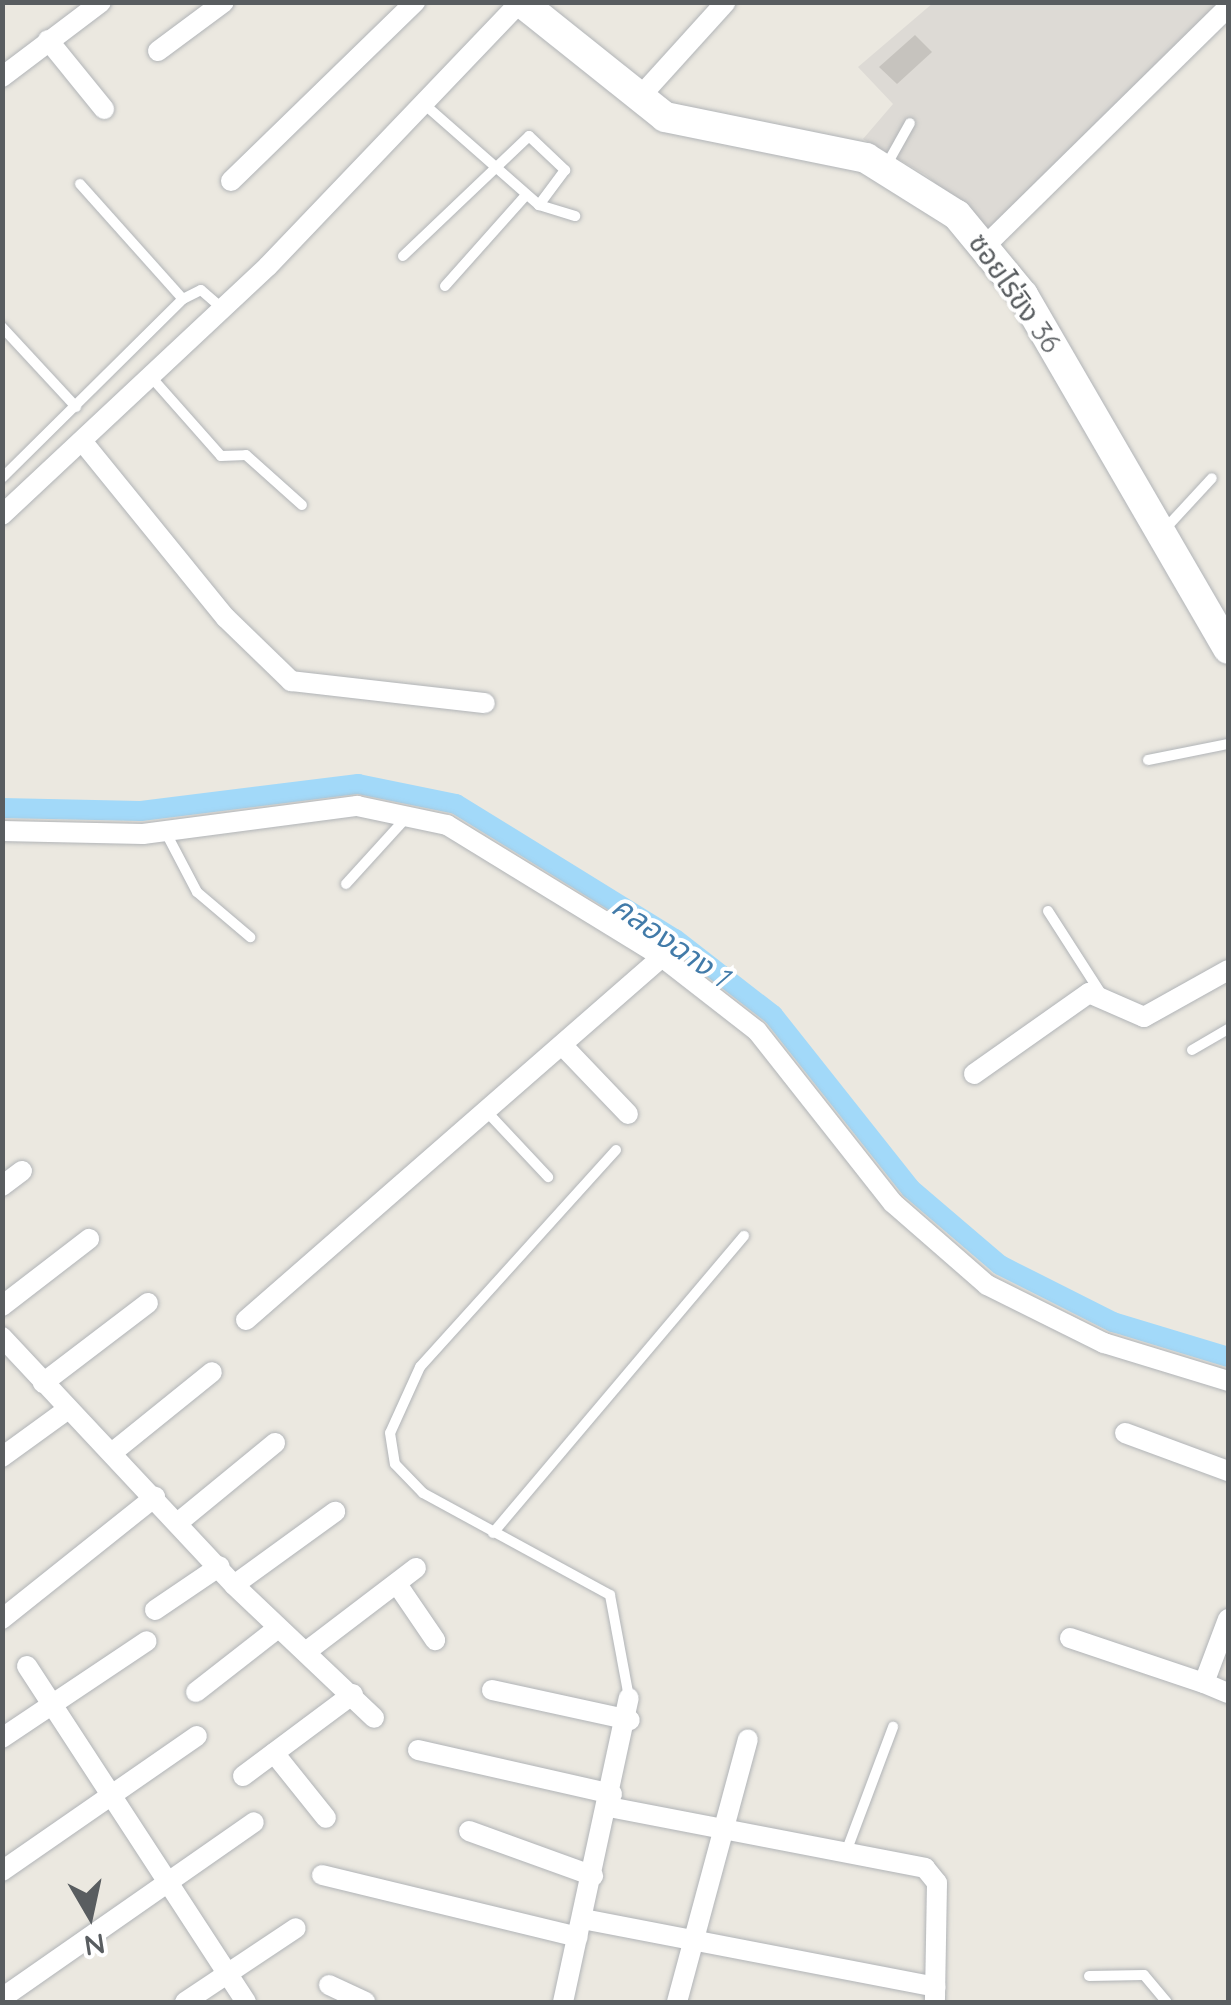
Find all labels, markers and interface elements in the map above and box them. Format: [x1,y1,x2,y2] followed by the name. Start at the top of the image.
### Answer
[962,227,1068,359] street label: ซอยไร่ขิง 36
[606,888,736,994] water label: คลองฉาง 1
[40,1865,140,1965] north arrow
[82,1926,108,1964] text: N

